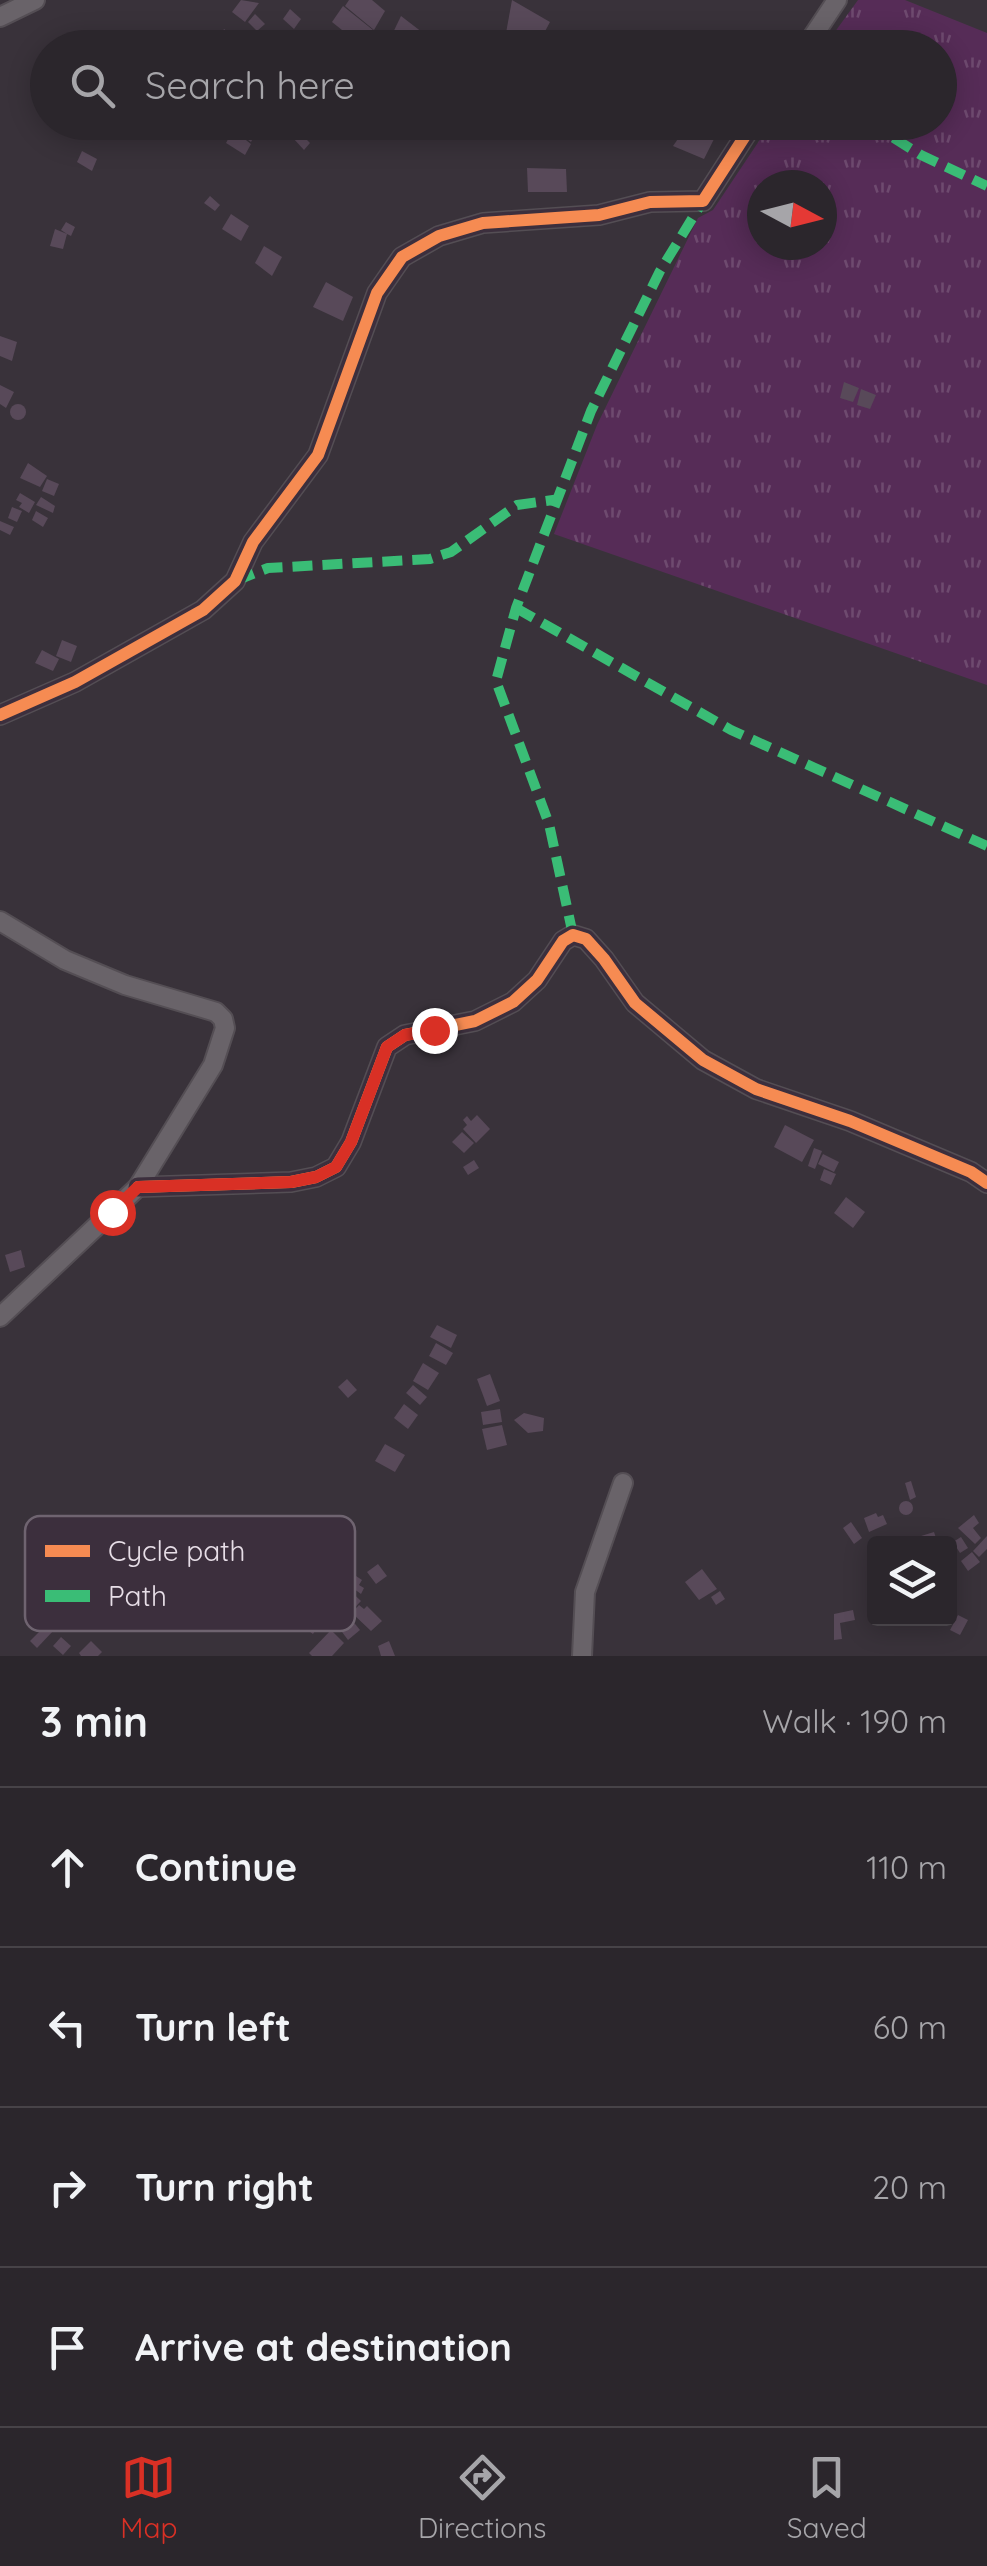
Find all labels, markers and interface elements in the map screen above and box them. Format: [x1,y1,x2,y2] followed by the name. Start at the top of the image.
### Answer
[30,30,957,140] search box
[65,58,120,113] icon: search
[145,61,355,109] text: Search here
[747,170,837,260] north arrow
[412,1008,458,1054] route end
[90,1190,136,1236] route start
[25,1516,355,1631] legend
[108,1533,246,1568] text: Cycle path
[867,1536,957,1626] map controls
[867,1536,957,1626] button: layers
[108,1578,167,1613] text: Path
[40,1695,148,1748] text: 3 min
[762,1701,947,1741] text: Walk · 190 m
[40,1840,95,1895] icon: ahead
[135,1843,297,1891] text: Continue
[866,1847,947,1887] text: 110 m
[40,2000,95,2055] icon: left
[135,2003,291,2051] text: Turn left
[873,2007,947,2047] text: 60 m
[40,2160,95,2215] icon: right
[135,2163,314,2211] text: Turn right
[872,2167,947,2207] text: 20 m
[40,2320,95,2375] icon: arrive
[135,2323,512,2371] text: Arrive at destination
[120,2450,177,2545] tab: Map
[418,2450,546,2545] tab: Directions
[787,2450,867,2545] tab: Saved

